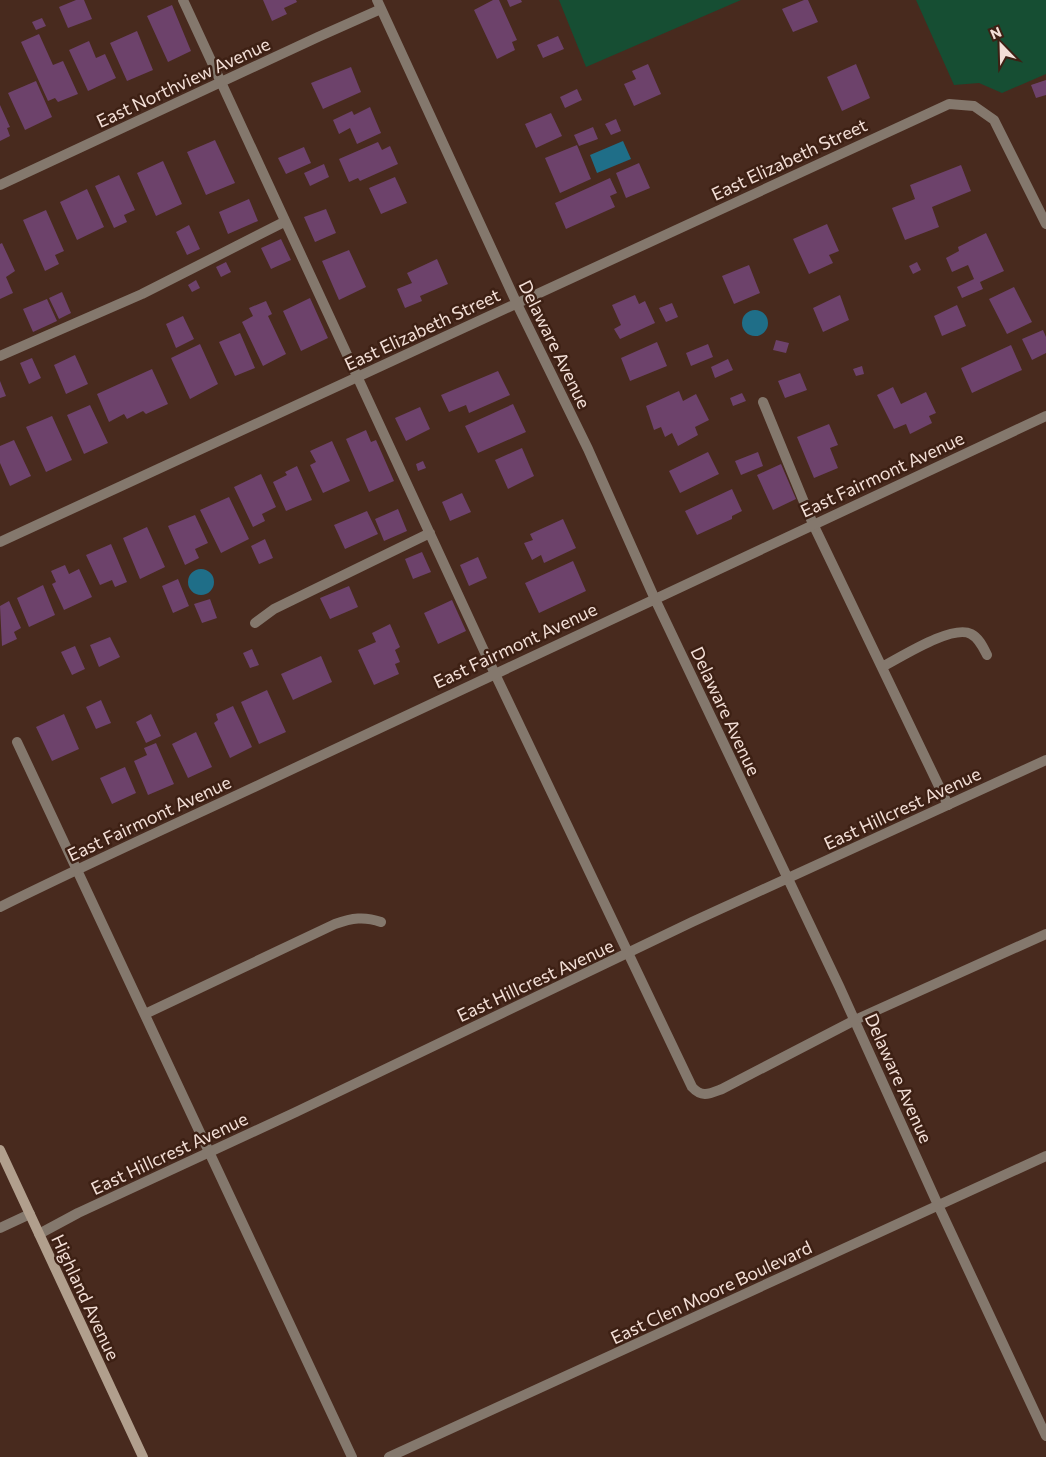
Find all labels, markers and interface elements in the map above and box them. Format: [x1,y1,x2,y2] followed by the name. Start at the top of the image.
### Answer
[976,20,1026,70] north arrow
[988,23,1004,42] text: N
[93,32,273,132] street label: East Northview Avenue
[708,113,870,205] street label: East Elizabeth Street
[514,276,596,412] street label: Delaware Avenue
[341,283,503,375] street label: East Elizabeth Street
[797,426,967,522] street label: East Fairmont Avenue
[430,597,600,693] street label: East Fairmont Avenue
[686,643,766,779] street label: Delaware Avenue
[820,762,984,854] street label: East Hillcrest Avenue
[64,770,234,866] street label: East Fairmont Avenue
[453,934,617,1026] street label: East Hillcrest Avenue
[860,1010,938,1146] street label: Delaware Avenue
[87,1107,251,1199] street label: East Hillcrest Avenue
[47,1231,125,1363] street label: Highland Avenue
[607,1236,815,1348] street label: East Clen Moore Boulevard

